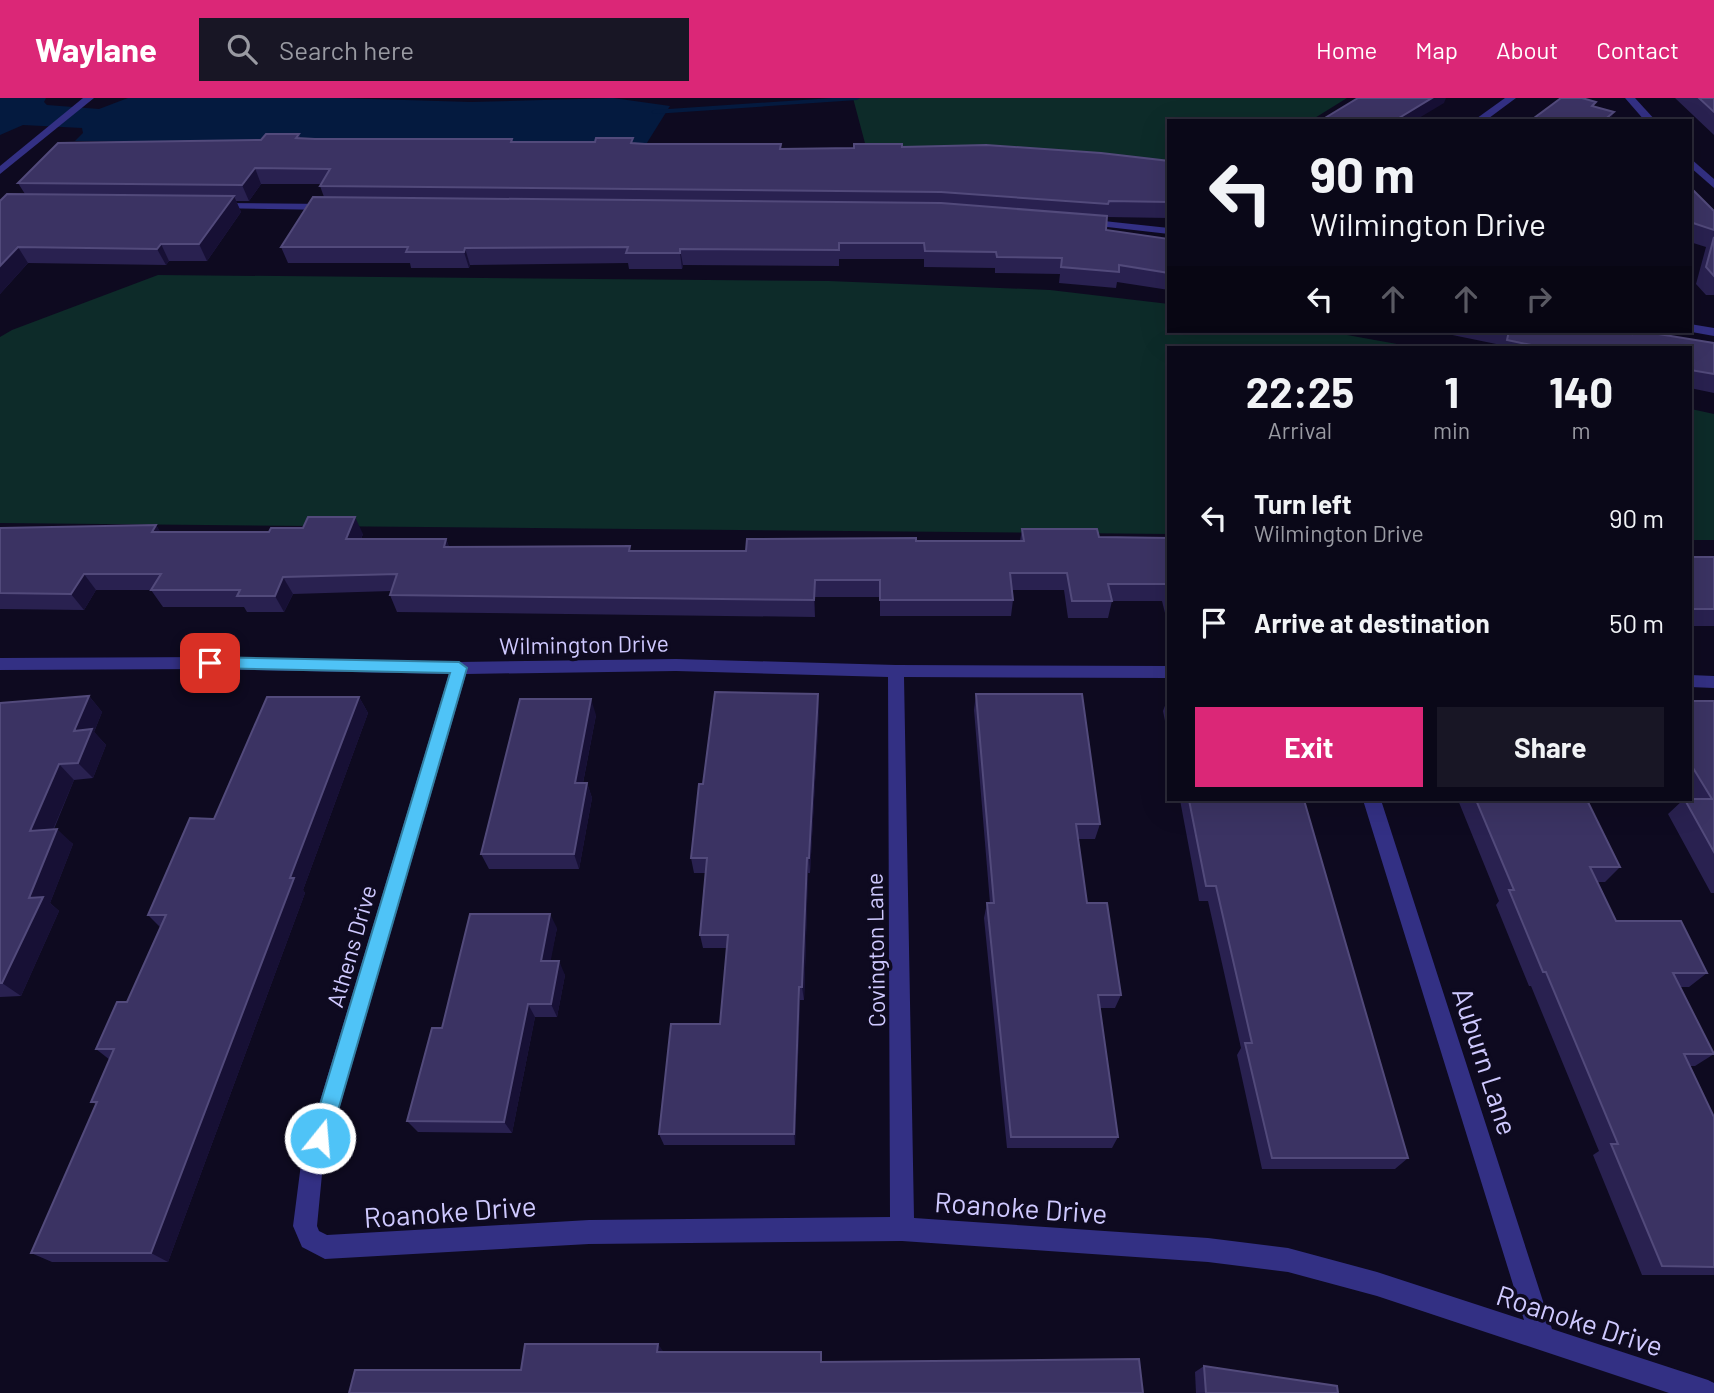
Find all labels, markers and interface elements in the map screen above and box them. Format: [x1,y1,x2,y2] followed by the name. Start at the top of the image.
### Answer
[199,18,689,81] search box
[35,29,157,69] text: Waylane
[223,30,261,68] icon: search
[279,34,414,65] text: Search here
[1316,35,1377,64] text: Home
[1415,35,1458,64] text: Map
[1496,35,1558,64] text: About
[1596,35,1679,64] text: Contact
[1310,144,1415,203] text: 90 m
[1195,147,1286,238] icon: left
[1310,204,1546,242] text: Wilmington Drive
[1301,280,1339,318] icon: left
[1374,280,1412,318] icon: ahead
[1447,280,1485,318] icon: ahead
[1520,280,1558,318] icon: right
[1246,366,1354,416] text: 22:25
[1444,366,1459,416] text: 1
[1549,366,1613,416] text: 140
[1268,416,1332,444] text: Arrival
[1433,416,1470,444] text: min
[1572,416,1591,444] text: m
[1254,488,1352,519] text: Turn left
[1195,499,1233,537] icon: left
[1609,502,1664,533] text: 90 m
[1254,519,1424,547] text: Wilmington Drive
[1195,604,1233,642] icon: arrive
[1254,607,1490,638] text: Arrive at destination
[1609,607,1664,638] text: 50 m
[499,629,669,659] street label: Wilmington Drive
[180,633,240,693] pin
[191,644,229,682] icon: arrive
[1195,707,1423,787] button: Exit
[1437,707,1664,787] button: Share
[860,873,890,1027] street label: Covington Lane
[320,882,382,1010] street label: Athens Drive
[1446,983,1526,1139] street label: Auburn Lane
[283,1101,357,1175] position arrow
[933,1184,1109,1230] street label: Roanoke Drive
[362,1188,538,1234] street label: Roanoke Drive
[1492,1277,1668,1363] street label: Roanoke Drive

